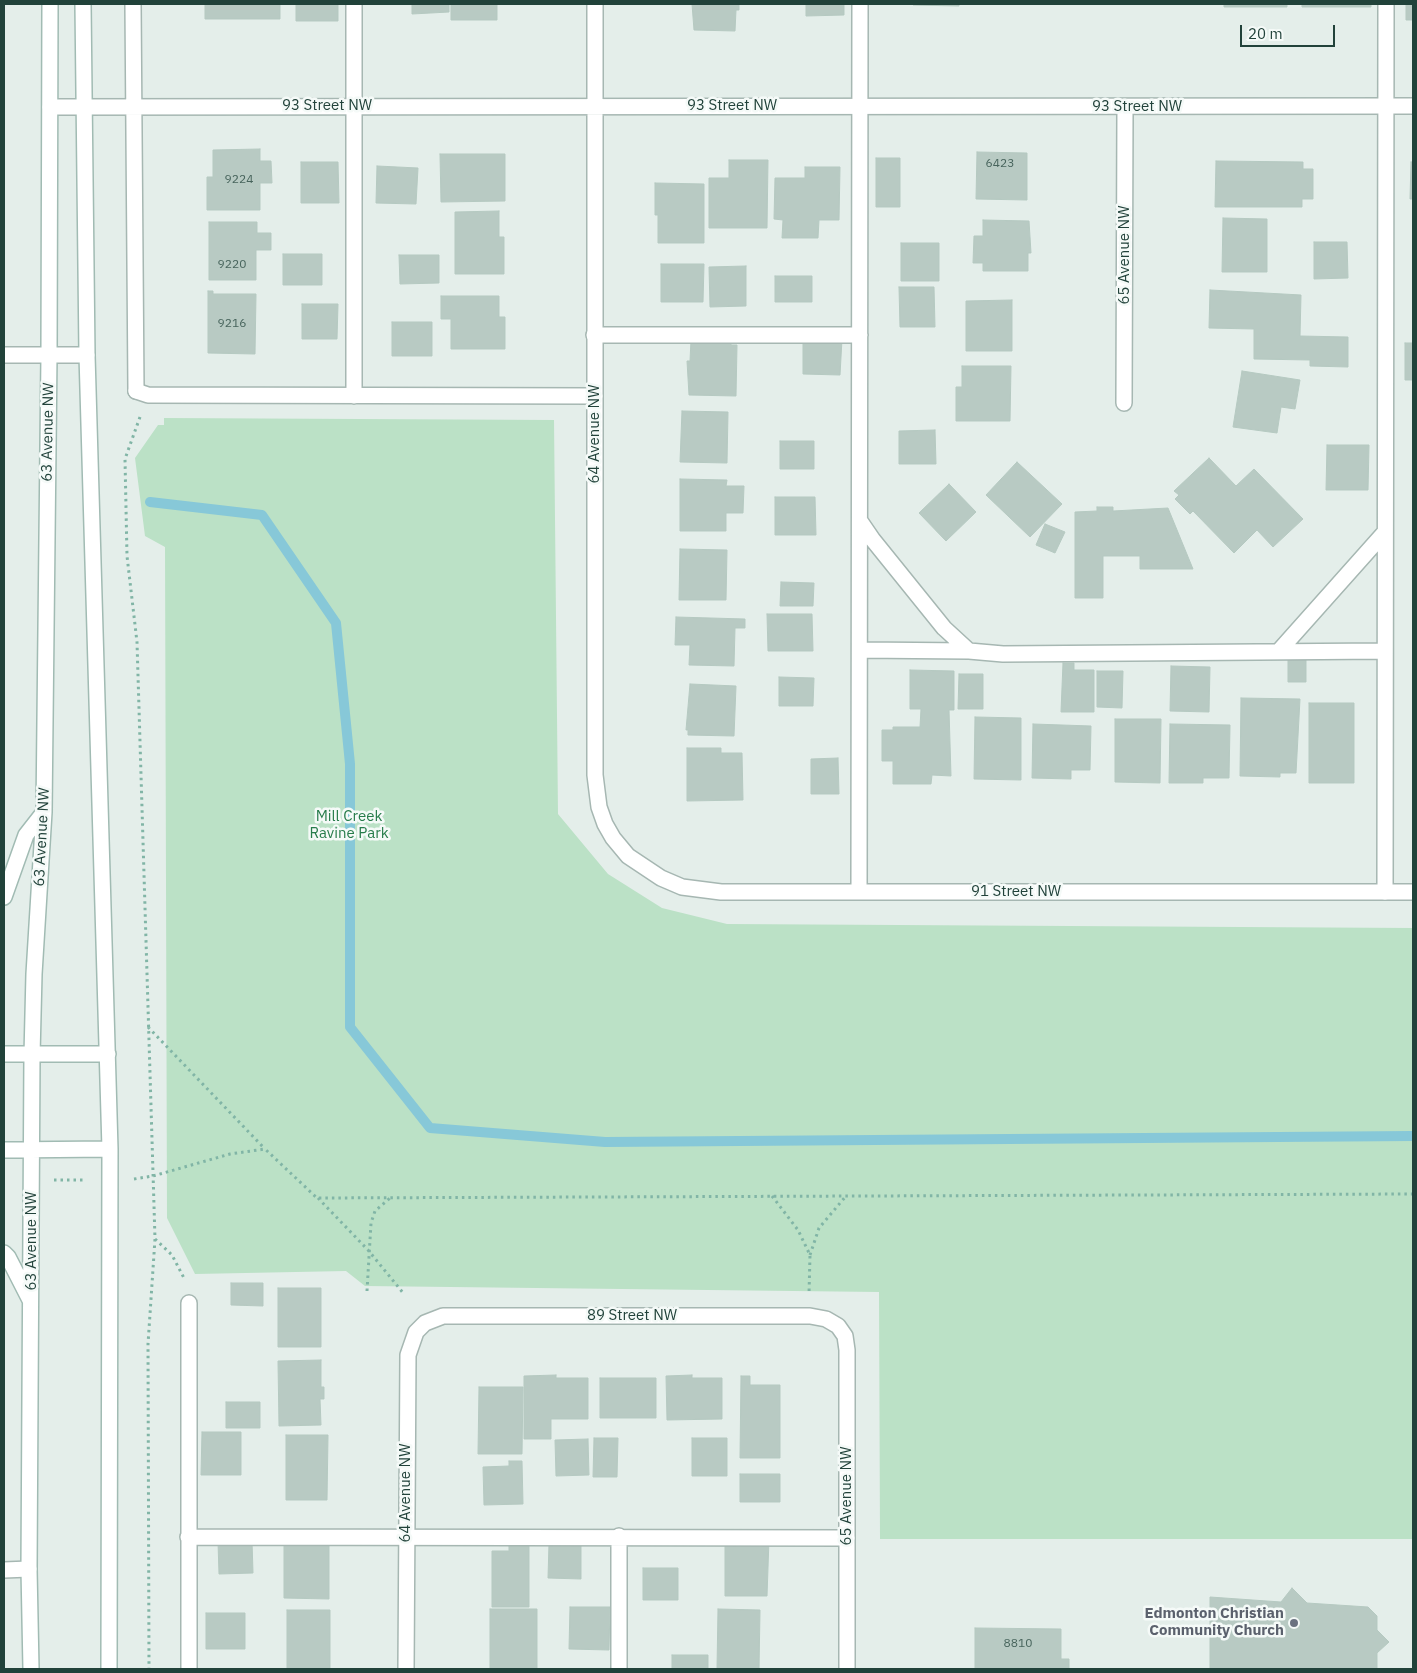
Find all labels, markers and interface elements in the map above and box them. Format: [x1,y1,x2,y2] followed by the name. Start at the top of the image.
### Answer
[1242,15,1337,47] scale bar
[1248,24,1283,43] text: 20 m
[282,97,372,115] street label: 93 Street NW
[687,97,777,115] street label: 93 Street NW
[1092,98,1182,116] street label: 93 Street NW
[986,157,1014,171] house number: 6423
[225,173,253,187] house number: 9224
[1116,205,1134,305] street label: 65 Avenue NW
[218,258,246,272] house number: 9220
[218,317,246,331] house number: 9216
[38,382,58,482] street label: 63 Avenue NW
[586,384,604,484] street label: 64 Avenue NW
[30,787,54,887] street label: 63 Avenue NW
[309,808,389,843] park label: Mill Creek Ravine Park
[971,883,1061,901] street label: 91 Street NW
[23,1191,41,1291] street label: 63 Avenue NW
[587,1307,677,1325] street label: 89 Street NW
[397,1443,415,1543] street label: 64 Avenue NW
[838,1446,856,1546] street label: 65 Avenue NW
[1144,1605,1284,1640] place label: Edmonton Christian Community Church
[1288,1617,1300,1629] marker: Edmonton Christian Community Church
[1004,1637,1032,1651] house number: 8810

